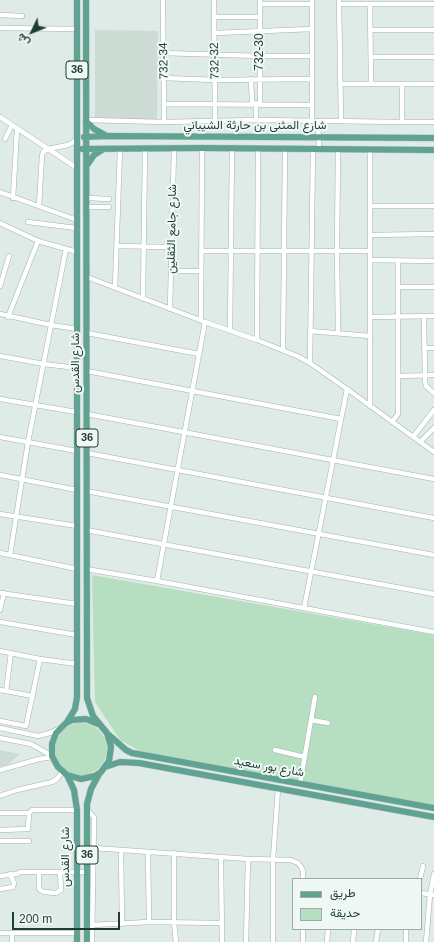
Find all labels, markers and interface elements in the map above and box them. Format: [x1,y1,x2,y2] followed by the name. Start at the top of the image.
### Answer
[12,12,52,52] north arrow
[14,31,32,49] text: ش
[253,33,267,71] street label: 732-30
[156,42,172,80] street label: 732-34
[207,42,223,80] street label: 732-32
[66,61,88,79] road number: 36
[183,119,327,133] street label: شارع المثنى بن حارثة الشيباني
[164,184,180,274] street label: شارع جامع الثقلين
[69,333,83,393] street label: شارع القدس
[76,429,98,447] road number: 36
[233,754,305,780] street label: شارع بور سعيد
[59,827,73,887] street label: شارع القدس
[76,846,98,864] road number: 36
[292,878,422,930] legend
[330,886,355,900] text: طريق
[14,904,122,930] scale bar
[330,906,360,920] text: حديقة
[19,912,52,926] text: 200 m

